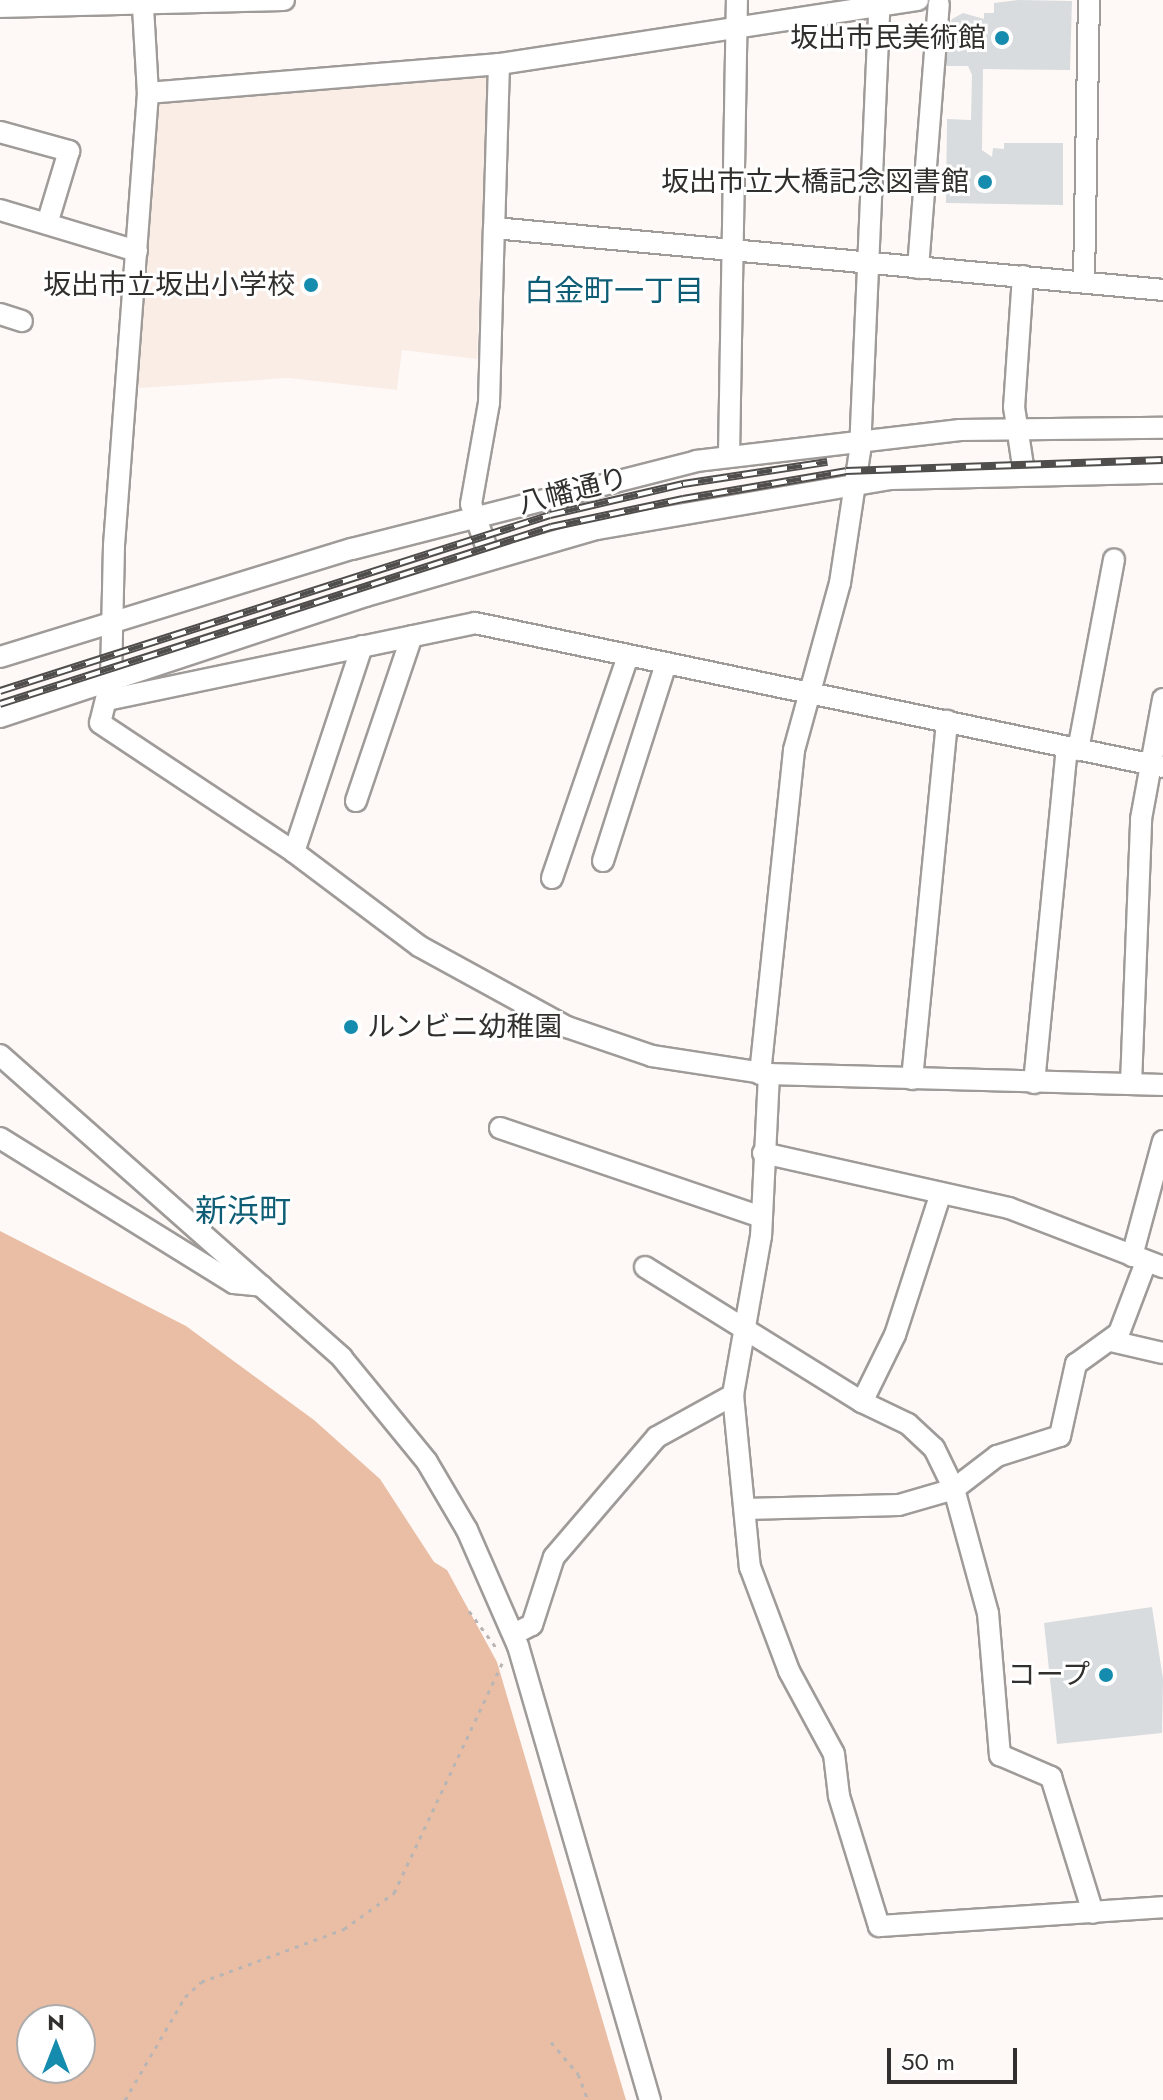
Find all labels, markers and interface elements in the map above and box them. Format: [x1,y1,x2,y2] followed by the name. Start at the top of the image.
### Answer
[790,21,986,55] place label: 坂出市民美術館
[993,29,1011,47] marker: 坂出市民美術館
[661,165,969,199] place label: 坂出市立大橋記念図書館
[976,173,994,191] marker: 坂出市立大橋記念図書館
[43,268,295,302] place label: 坂出市立坂出小学校
[524,273,704,309] district label: 白金町一丁目
[302,276,320,294] marker: 坂出市立坂出小学校
[515,461,631,521] street label: 八幡通り
[367,1010,563,1044] place label: ルンビニ幼稚園
[342,1018,360,1036] marker: ルンビニ幼稚園
[195,1192,291,1230] district label: 新浜町
[1006,1658,1090,1692] place label: コープ
[1097,1666,1115,1684] marker: コープ
[16,2004,96,2084] north arrow
[47,2006,65,2038] text: N
[891,2032,1021,2082] scale bar
[901,2044,955,2079] text: 50 m

